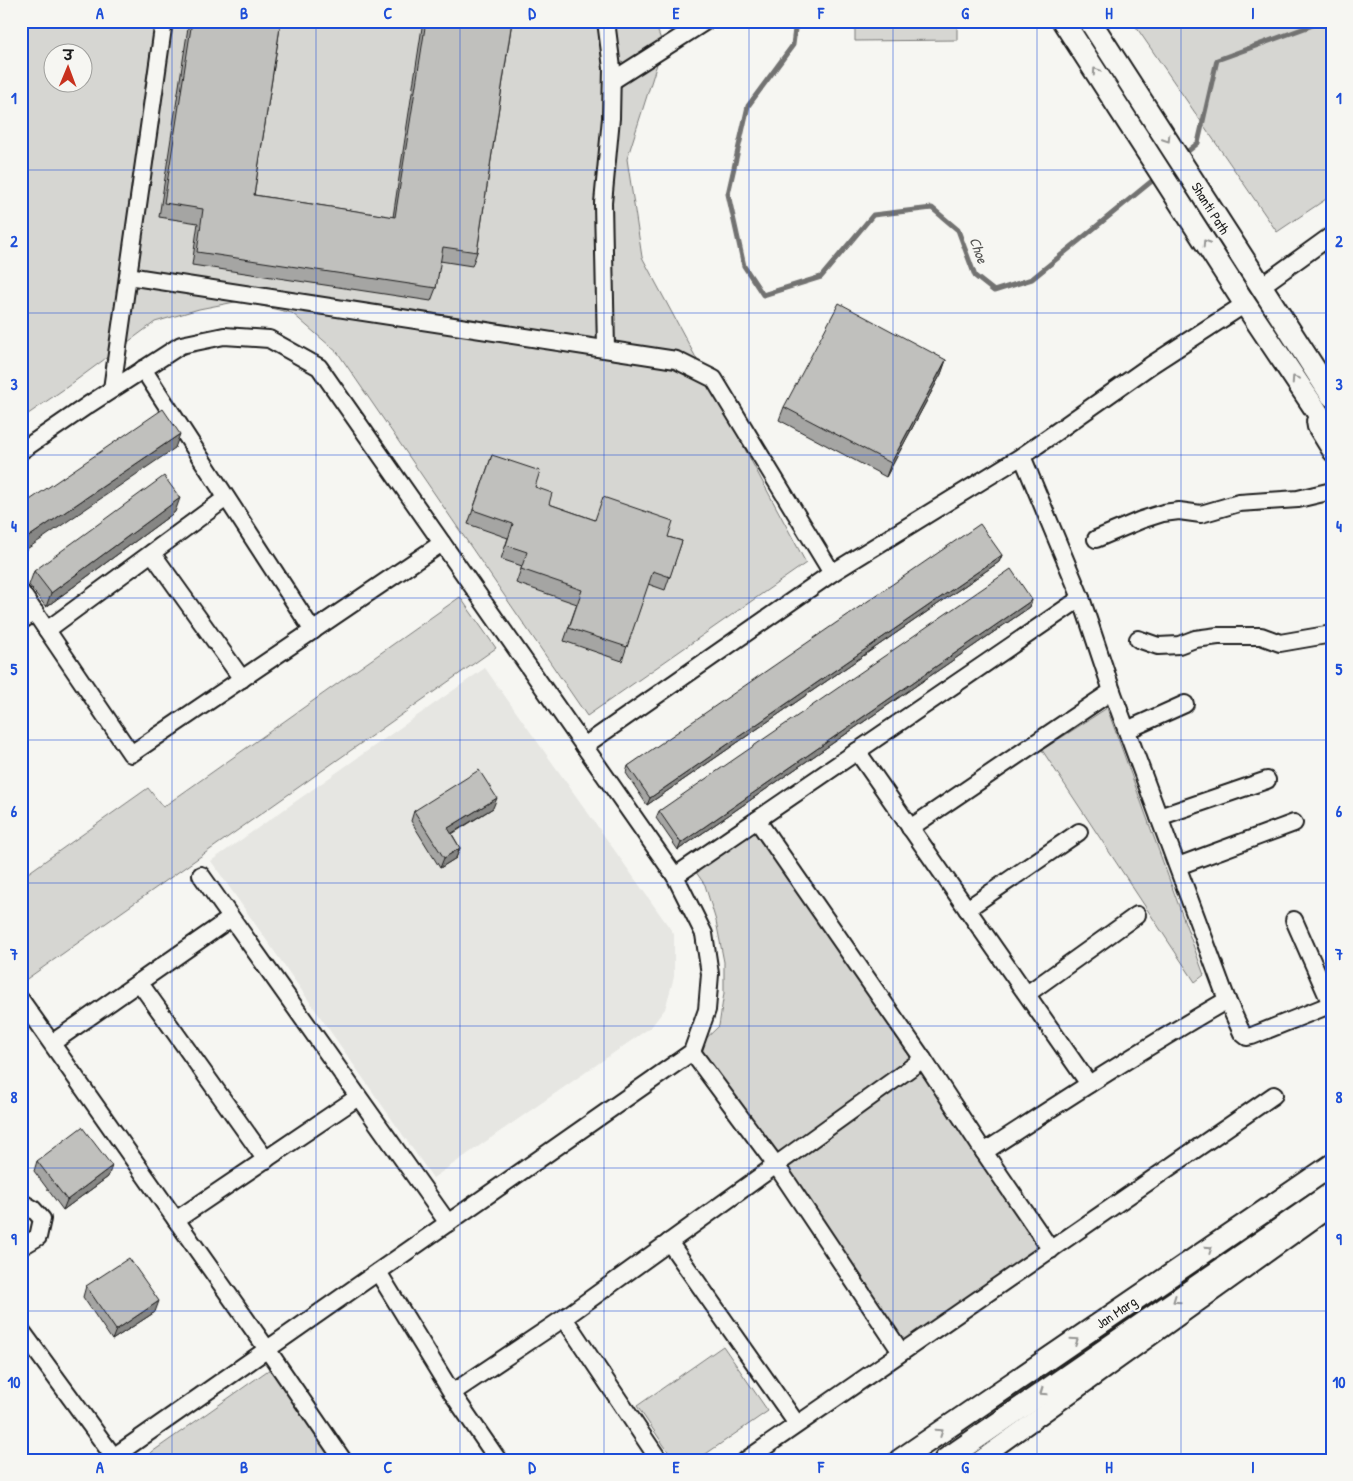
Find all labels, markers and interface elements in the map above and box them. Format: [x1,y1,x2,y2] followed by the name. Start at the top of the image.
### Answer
[96,2,104,24] text: A
[240,2,248,24] text: B
[384,2,393,24] text: C
[528,2,536,24] text: D
[672,2,680,24] text: E
[817,2,825,24] text: F
[961,2,969,24] text: G
[1105,2,1113,24] text: H
[1251,2,1255,24] text: I
[42,42,92,92] north arrow
[61,45,75,64] text: उ
[1092,68,1102,77] one-way arrow
[11,87,17,109] text: 1
[1336,87,1342,109] text: 1
[1161,134,1170,143] one-way arrow
[1188,178,1235,238] street label: Shanti Path
[10,230,18,252] text: 2
[1335,230,1343,252] text: 2
[965,234,994,267] water label: Choe
[1203,239,1212,249] one-way arrow
[10,373,18,395] text: 3
[1335,373,1343,395] text: 3
[1292,375,1301,385] one-way arrow
[11,515,17,537] text: 4
[1336,515,1342,537] text: 4
[11,658,18,680] text: 5
[1336,658,1343,680] text: 5
[11,800,18,822] text: 6
[1336,800,1343,822] text: 6
[9,943,18,965] text: 7
[1334,943,1343,965] text: 7
[11,1086,18,1108] text: 8
[1336,1086,1343,1108] text: 8
[11,1228,17,1250] text: 9
[1336,1228,1342,1250] text: 9
[1203,1246,1212,1255] one-way arrow
[1092,1291,1141,1333] street label: Jan Marg
[1173,1294,1182,1303] one-way arrow
[1069,1338,1078,1347] one-way arrow
[8,1371,20,1393] text: 10
[1333,1371,1345,1393] text: 10
[1039,1386,1048,1395] one-way arrow
[935,1429,944,1438] one-way arrow
[96,1456,104,1478] text: A
[240,1456,248,1478] text: B
[384,1456,393,1478] text: C
[528,1456,536,1478] text: D
[672,1456,680,1478] text: E
[817,1456,825,1478] text: F
[961,1456,969,1478] text: G
[1105,1456,1113,1478] text: H
[1251,1456,1255,1478] text: I

